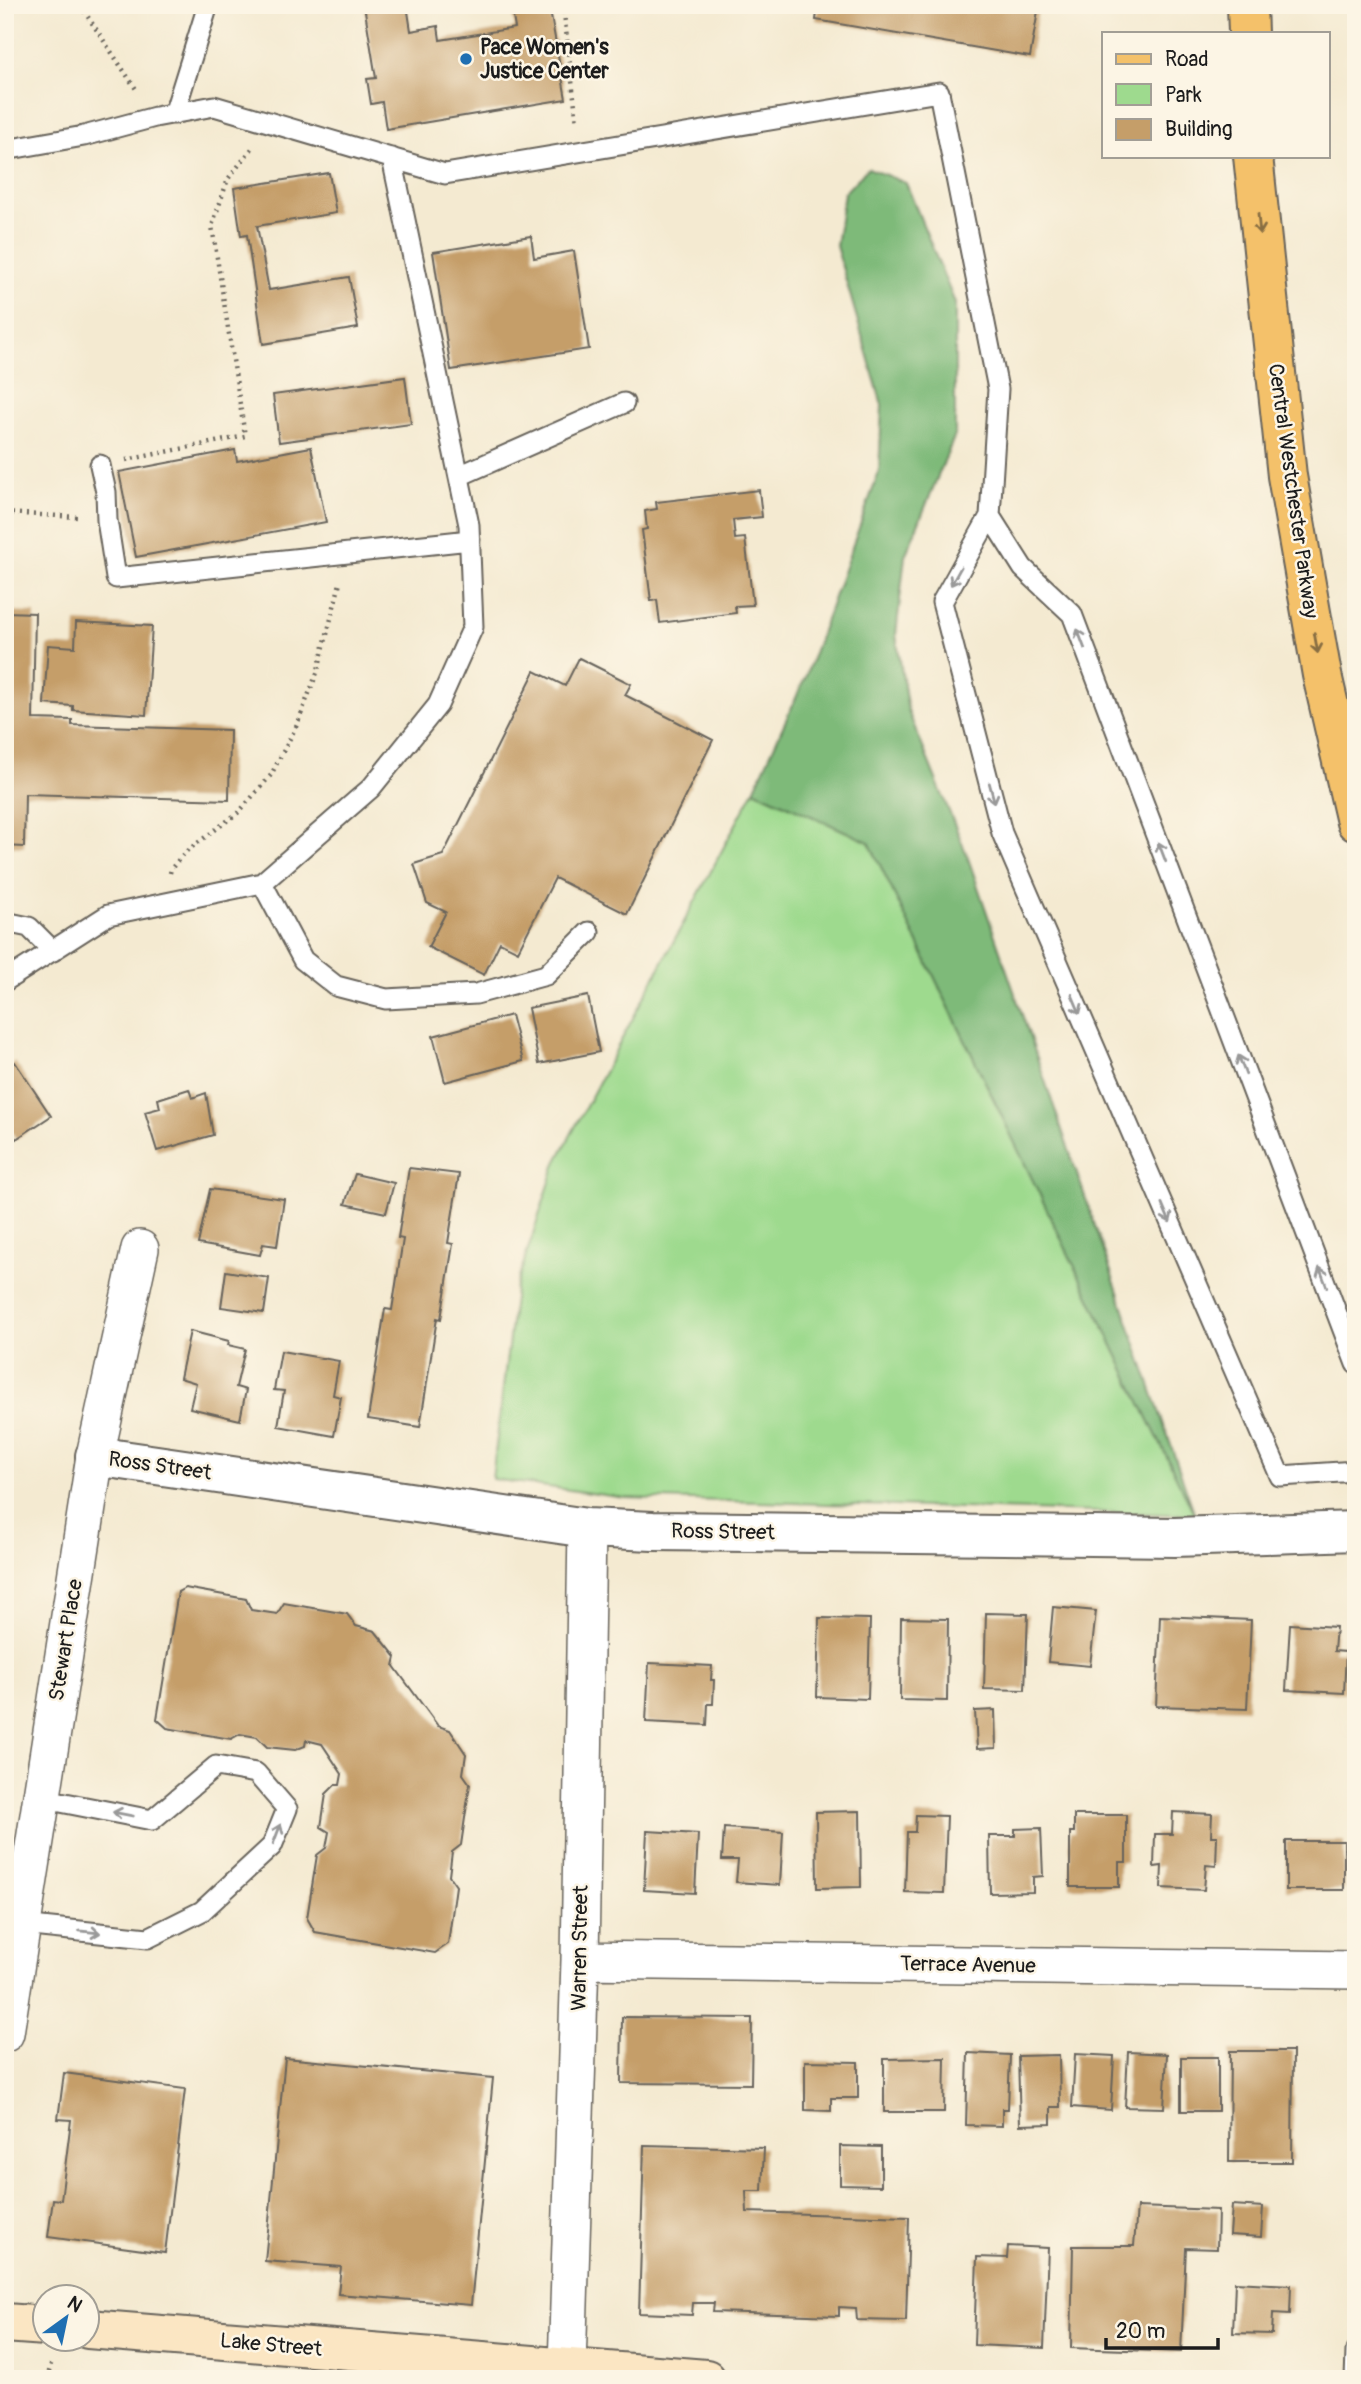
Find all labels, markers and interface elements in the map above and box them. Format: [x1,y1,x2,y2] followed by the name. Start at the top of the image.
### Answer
[1102,32,1330,158] legend
[480,34,609,85] place label: Pace Women's Justice Center
[1165,46,1209,73] text: Road
[458,51,474,67] marker: Pace Women's Justice Center
[1165,82,1202,109] text: Park
[1165,116,1232,143] text: Building
[1252,212,1265,235] one-way arrow
[1262,362,1324,620] street label: Central Westchester Parkway
[949,565,963,585] one-way arrow
[1074,629,1087,651] one-way arrow
[1310,631,1323,654] one-way arrow
[986,782,999,804] one-way arrow
[1155,841,1167,863] one-way arrow
[1070,993,1083,1014] one-way arrow
[1235,1054,1248,1076] one-way arrow
[1160,1201,1173,1223] one-way arrow
[1316,1267,1328,1289] one-way arrow
[107,1445,214,1487] street label: Ross Street
[671,1518,776,1546] street label: Ross Street
[43,1577,89,1703] street label: Stewart Place
[112,1807,135,1821] one-way arrow
[272,1824,284,1846] one-way arrow
[565,1884,595,2011] street label: Warren Street
[78,1926,101,1939] one-way arrow
[900,1950,1037,1980] street label: Terrace Avenue
[32,2282,102,2352] north arrow
[63,2291,87,2318] text: N
[1106,2307,1218,2351] scale bar
[1116,2318,1165,2345] text: 20 m
[219,2327,324,2363] street label: Lake Street

